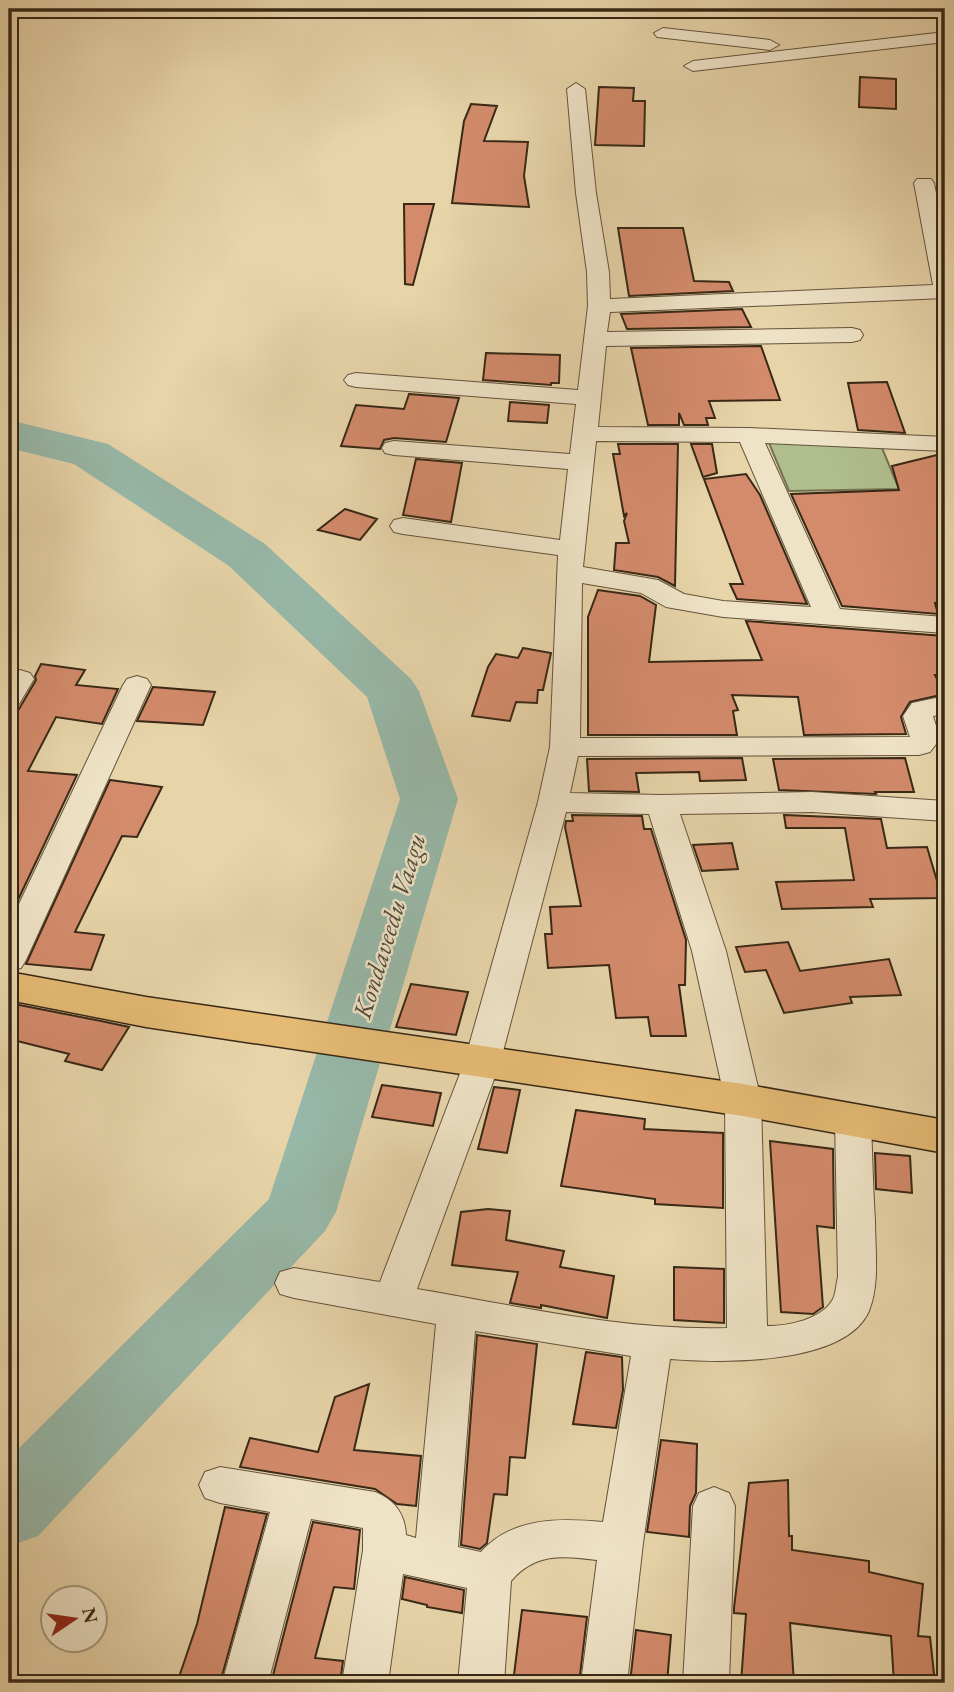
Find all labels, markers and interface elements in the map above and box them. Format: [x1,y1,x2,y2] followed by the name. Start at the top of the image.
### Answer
[344,829,433,1024] water label: Kondaveedu Vaagu
[38,1584,108,1654] north arrow
[76,1605,104,1626] text: N

